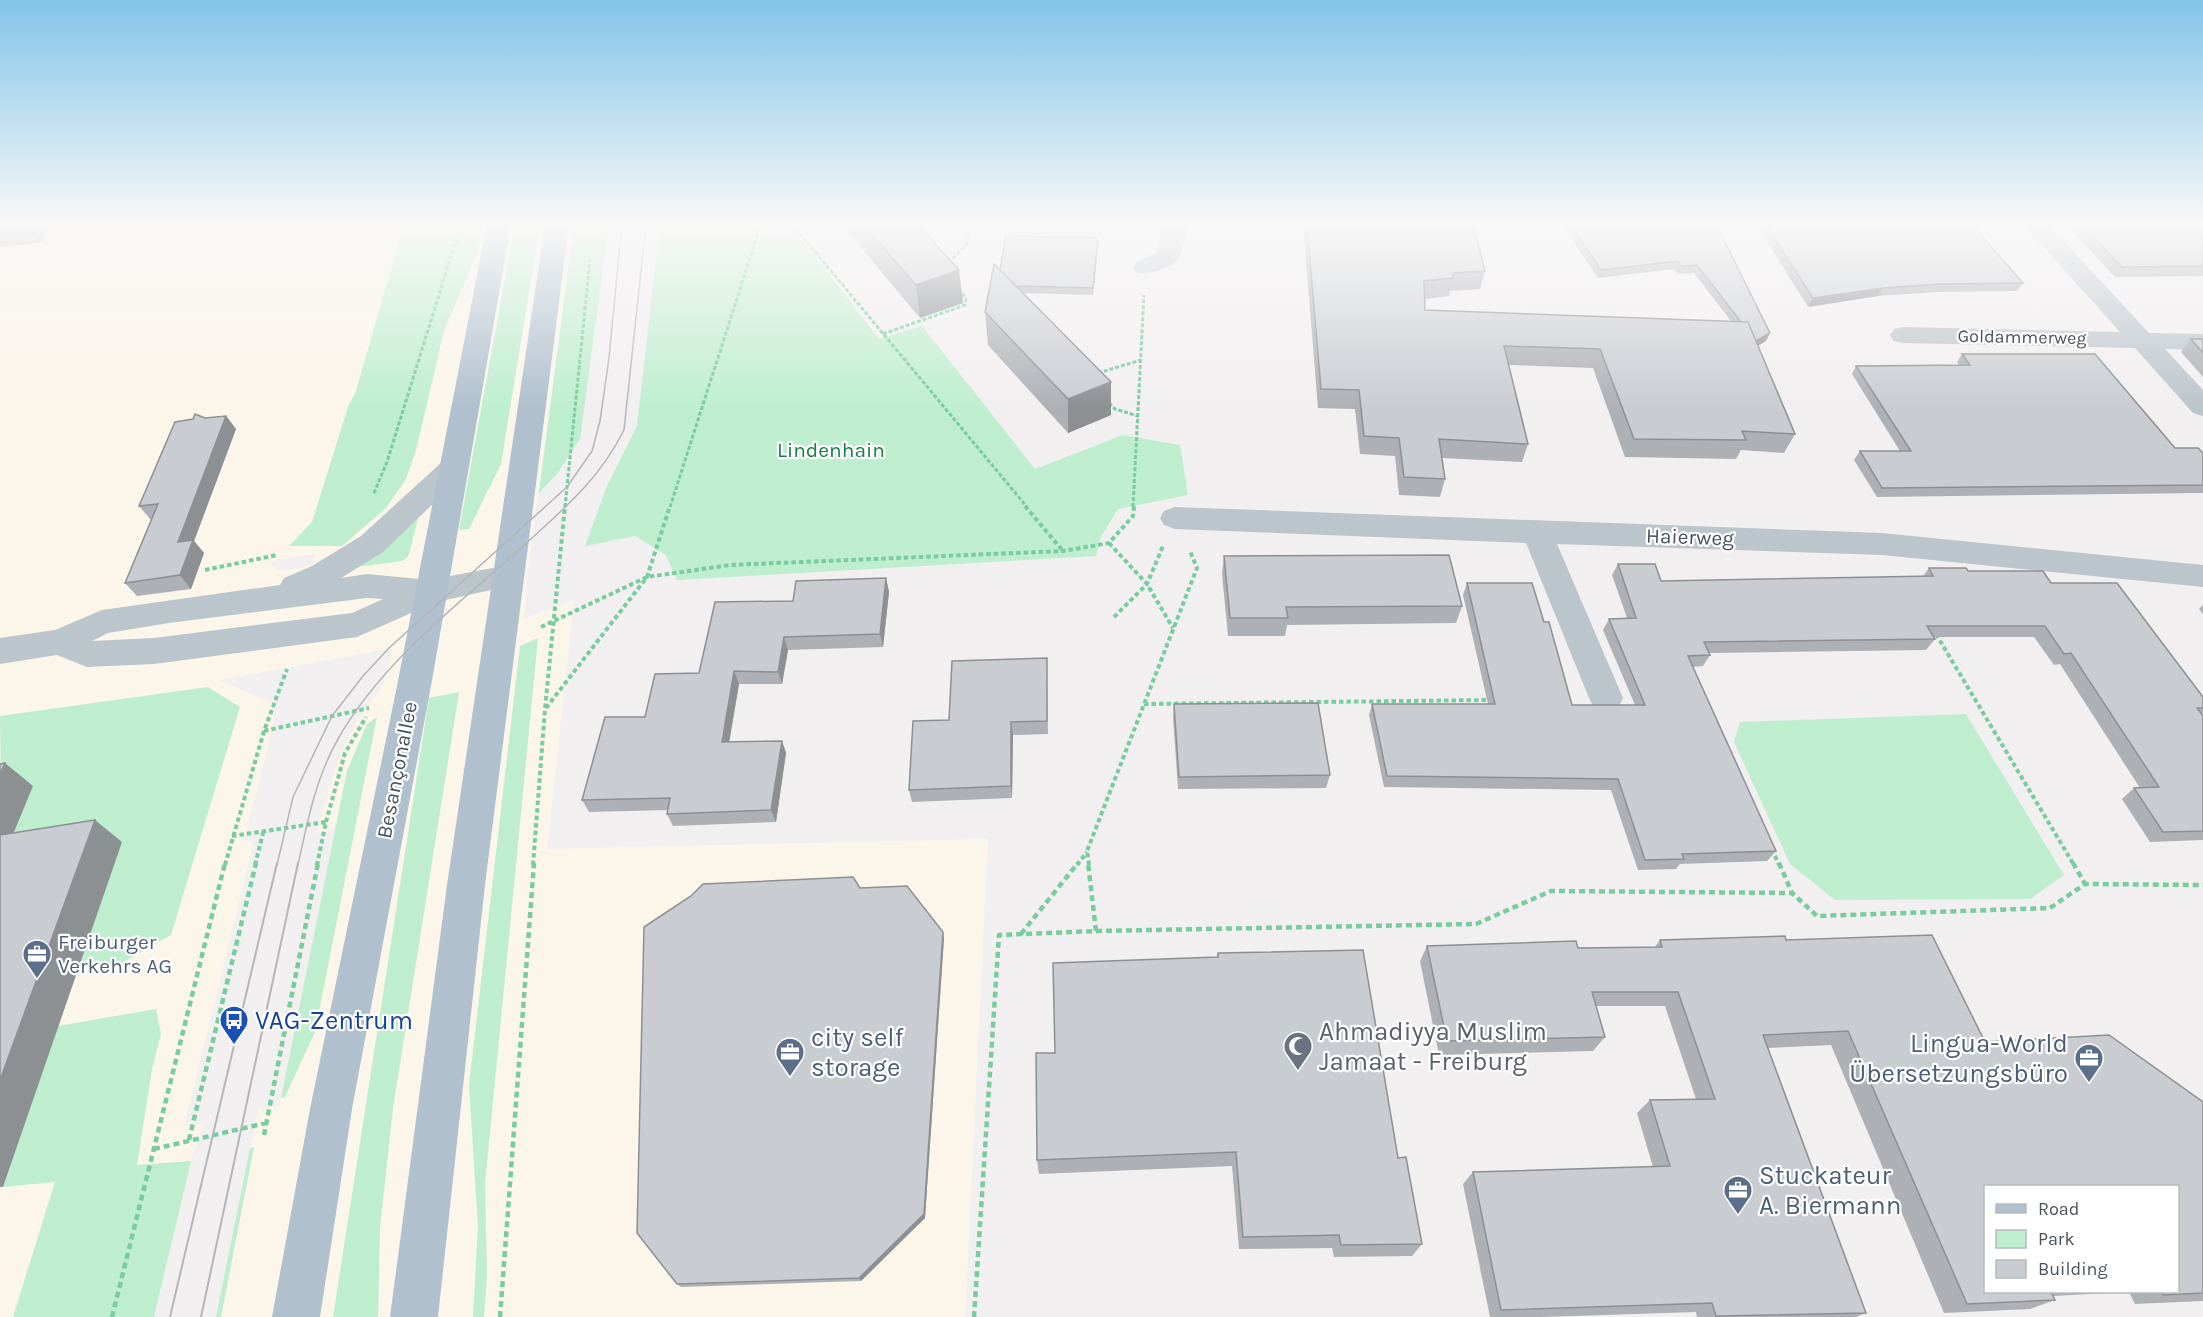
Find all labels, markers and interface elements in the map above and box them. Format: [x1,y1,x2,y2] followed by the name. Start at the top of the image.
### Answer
[1957,325,2087,349] street label: Goldammerweg
[777,438,885,462] park label: Lindenhain
[1646,523,1735,551] street label: Haierweg
[372,699,422,841] street label: Besançonallee
[58,930,172,978] place label: Freiburger Verkehrs AG
[21,938,53,980] office icon: Freiburger Verkehrs AG
[218,1004,250,1046] bus stop icon: VAG-Zentrum
[255,1005,413,1036] place label: VAG-Zentrum
[1319,1016,1547,1077] place label: Ahmadiyya Muslim Jamaat - Freiburg
[811,1022,905,1083] place label: city self storage
[1849,1028,2068,1089] place label: Lingua-World Übersetzungsbüro
[1282,1030,1314,1072] mosque icon: Ahmadiyya Muslim Jamaat - Freiburg
[774,1036,806,1078] office icon: city self storage
[2073,1042,2105,1084] office icon: Lingua-World Übersetzungsbüro
[1759,1160,1901,1221] place label: Stuckateur A. Biermann
[1722,1174,1754,1216] office icon: Stuckateur A. Biermann
[1984,1185,2179,1293] legend
[2038,1198,2079,1220] text: Road
[2038,1228,2075,1250] text: Park
[2038,1258,2108,1280] text: Building

